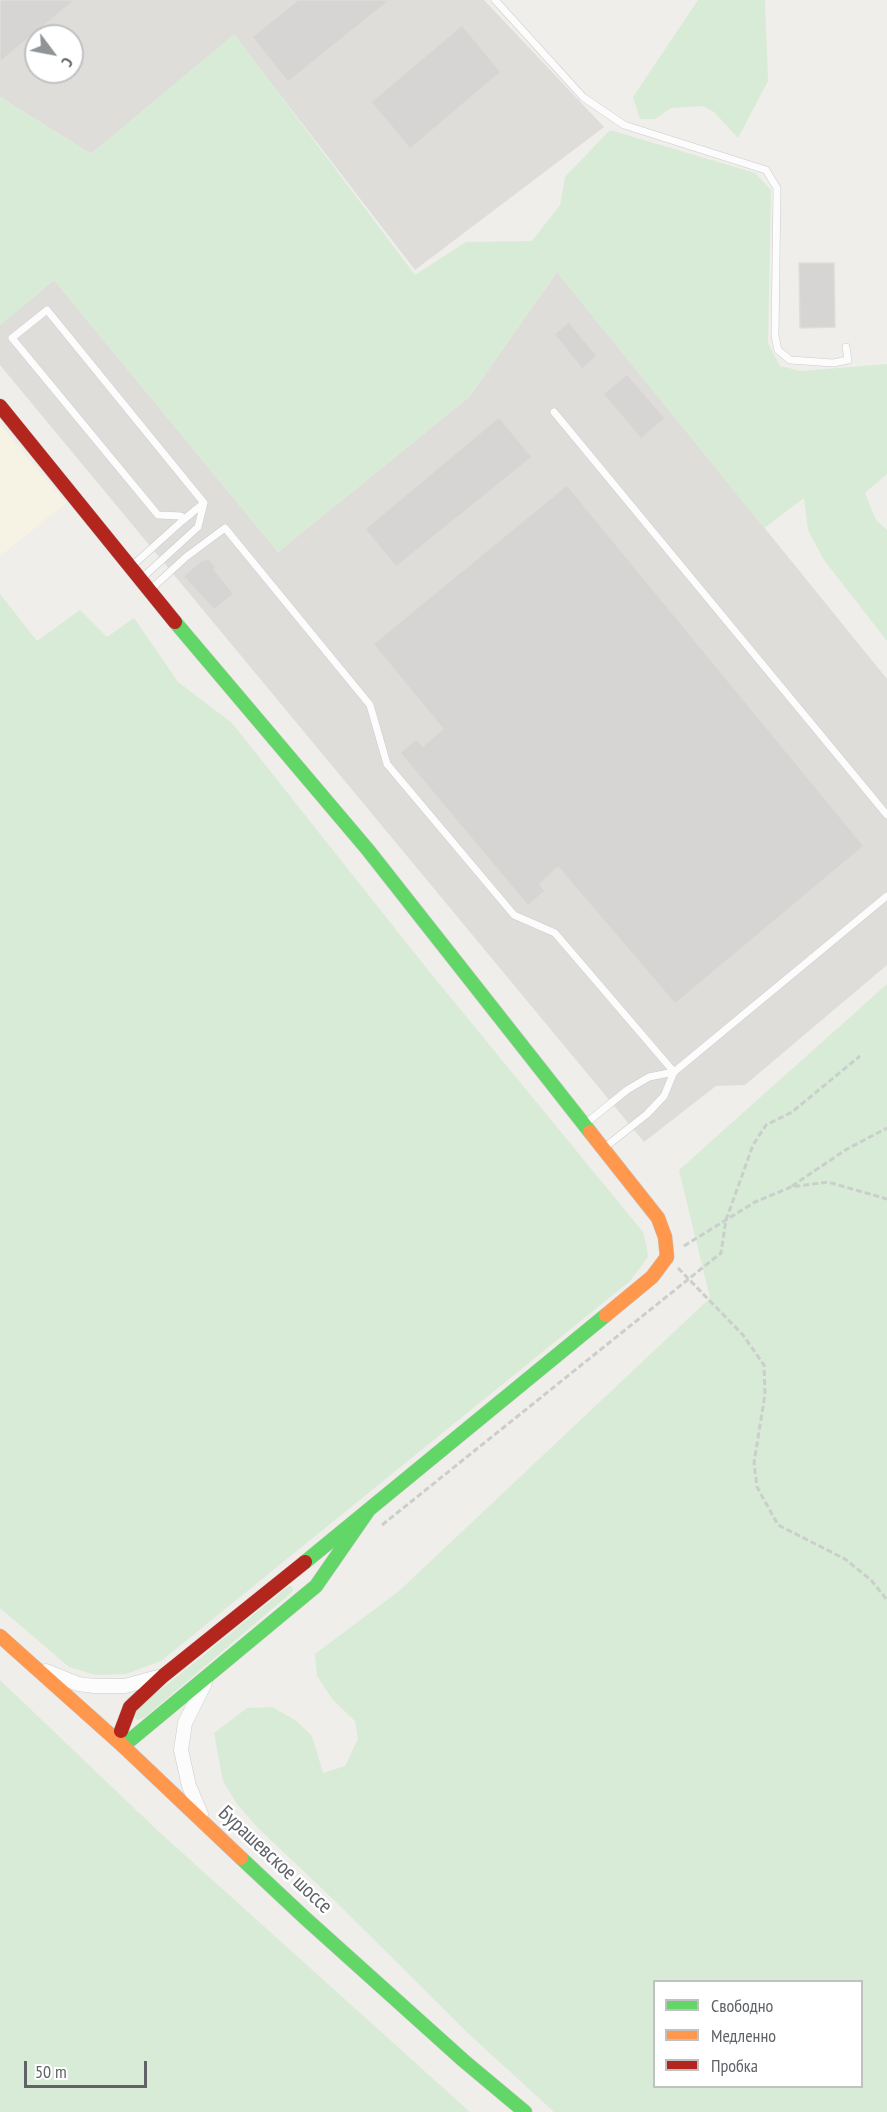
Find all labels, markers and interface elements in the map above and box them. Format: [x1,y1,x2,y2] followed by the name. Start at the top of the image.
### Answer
[24,24,84,84] north arrow
[57,54,78,71] text: С
[213,1801,337,1919] street label: Бурашевское шоссе
[653,1980,863,2088] legend
[711,1994,773,2017] text: Свободно
[711,2024,776,2047] text: Медленно
[27,2049,150,2087] scale bar
[711,2054,758,2077] text: Пробка
[35,2060,67,2083] text: 50 m

